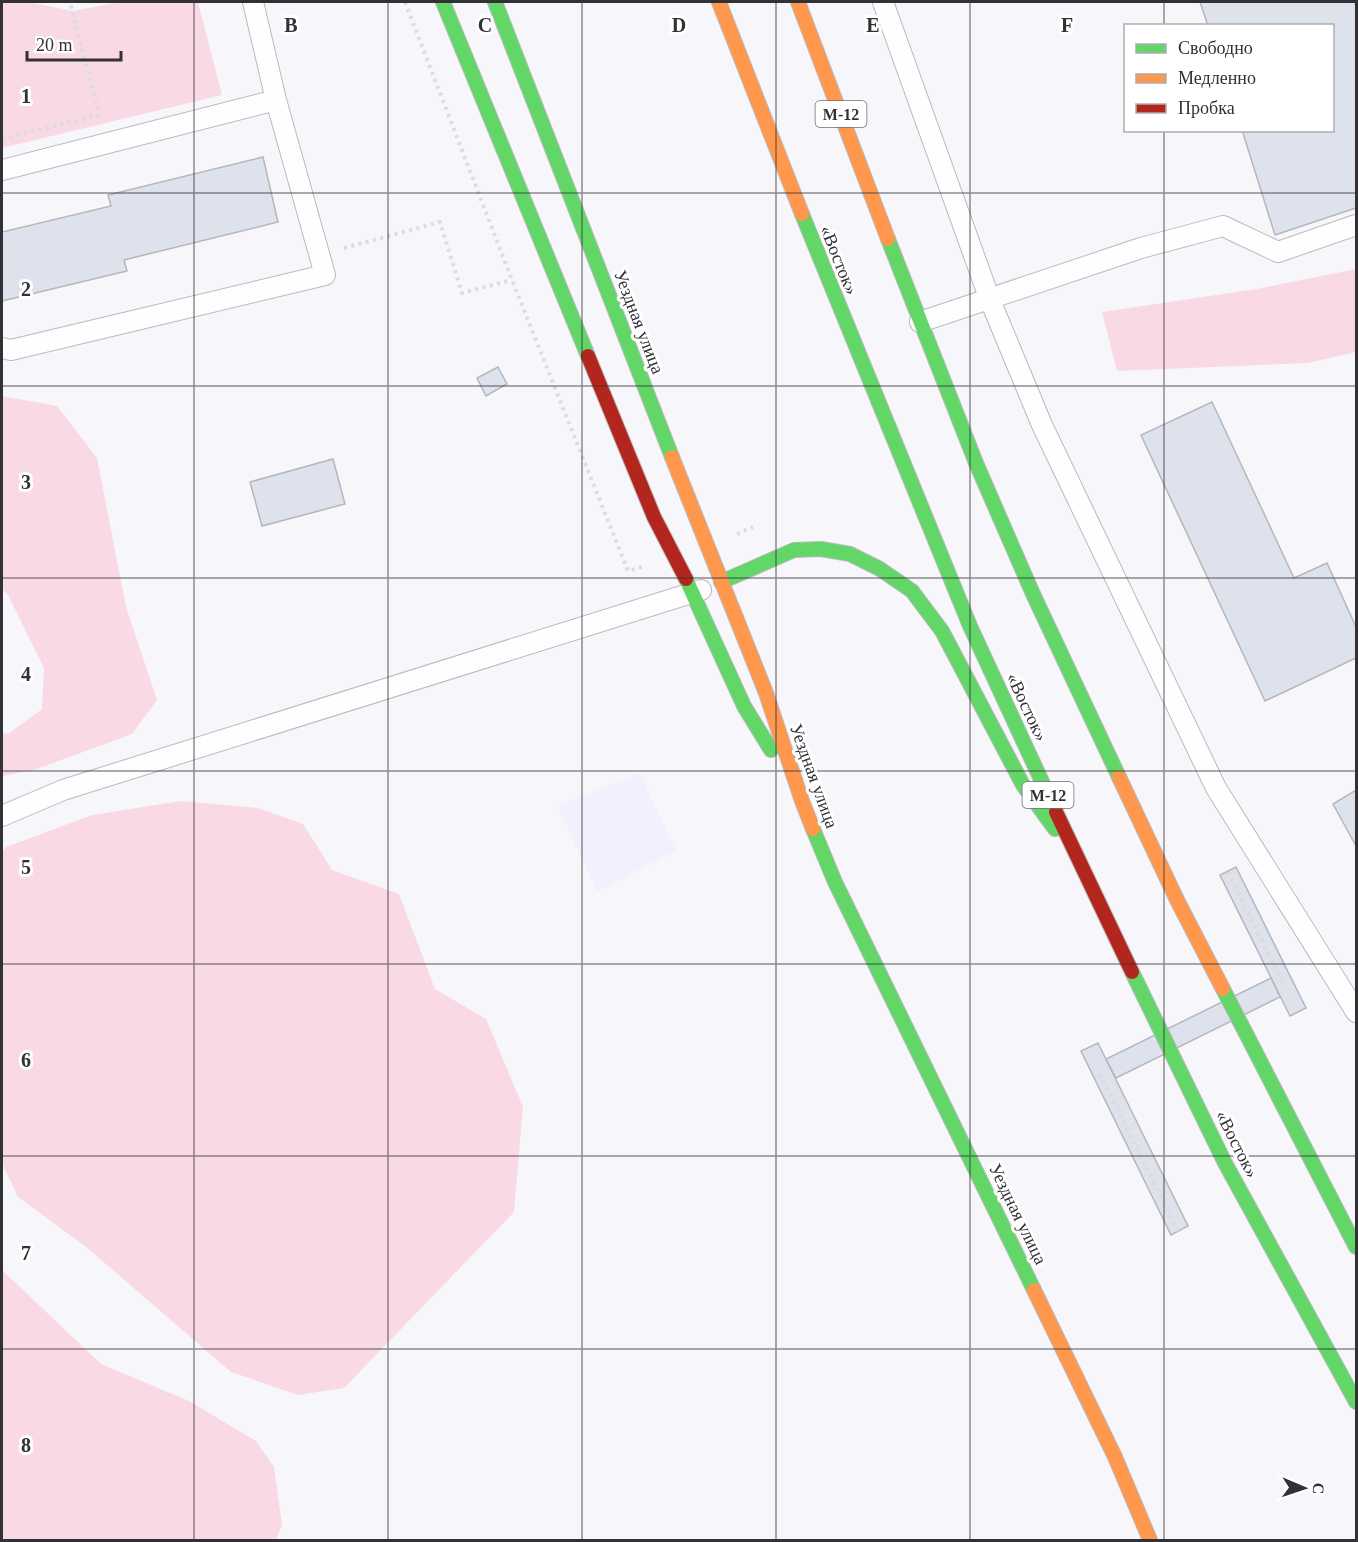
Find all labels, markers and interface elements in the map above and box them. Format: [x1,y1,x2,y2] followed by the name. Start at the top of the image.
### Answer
[284,14,298,36] text: B
[478,14,492,36] text: C
[672,14,686,36] text: D
[866,14,880,36] text: E
[1061,14,1073,36] text: F
[27,24,122,62] scale bar
[1124,24,1334,132] legend
[36,35,73,55] text: 20 m
[1178,38,1253,58] text: Свободно
[1178,68,1256,88] text: Медленно
[21,85,31,107] text: 1
[1178,98,1235,118] text: Пробка
[816,101,866,127] road number: М-12
[816,222,862,298] street label: «Восток»
[610,267,668,377] street label: Уездная улица
[21,278,31,300] text: 2
[21,471,31,493] text: 3
[21,663,31,685] text: 4
[1003,670,1051,744] street label: «Восток»
[786,721,842,831] street label: Уездная улица
[1022,782,1074,808] road number: М-12
[21,856,31,878] text: 5
[21,1049,31,1071] text: 6
[1212,1107,1262,1181] street label: «Восток»
[985,1160,1051,1268] street label: Уездная улица
[21,1242,31,1264] text: 7
[21,1434,31,1456] text: 8
[1274,1458,1334,1518] north arrow
[1310,1482,1327,1495] text: С

